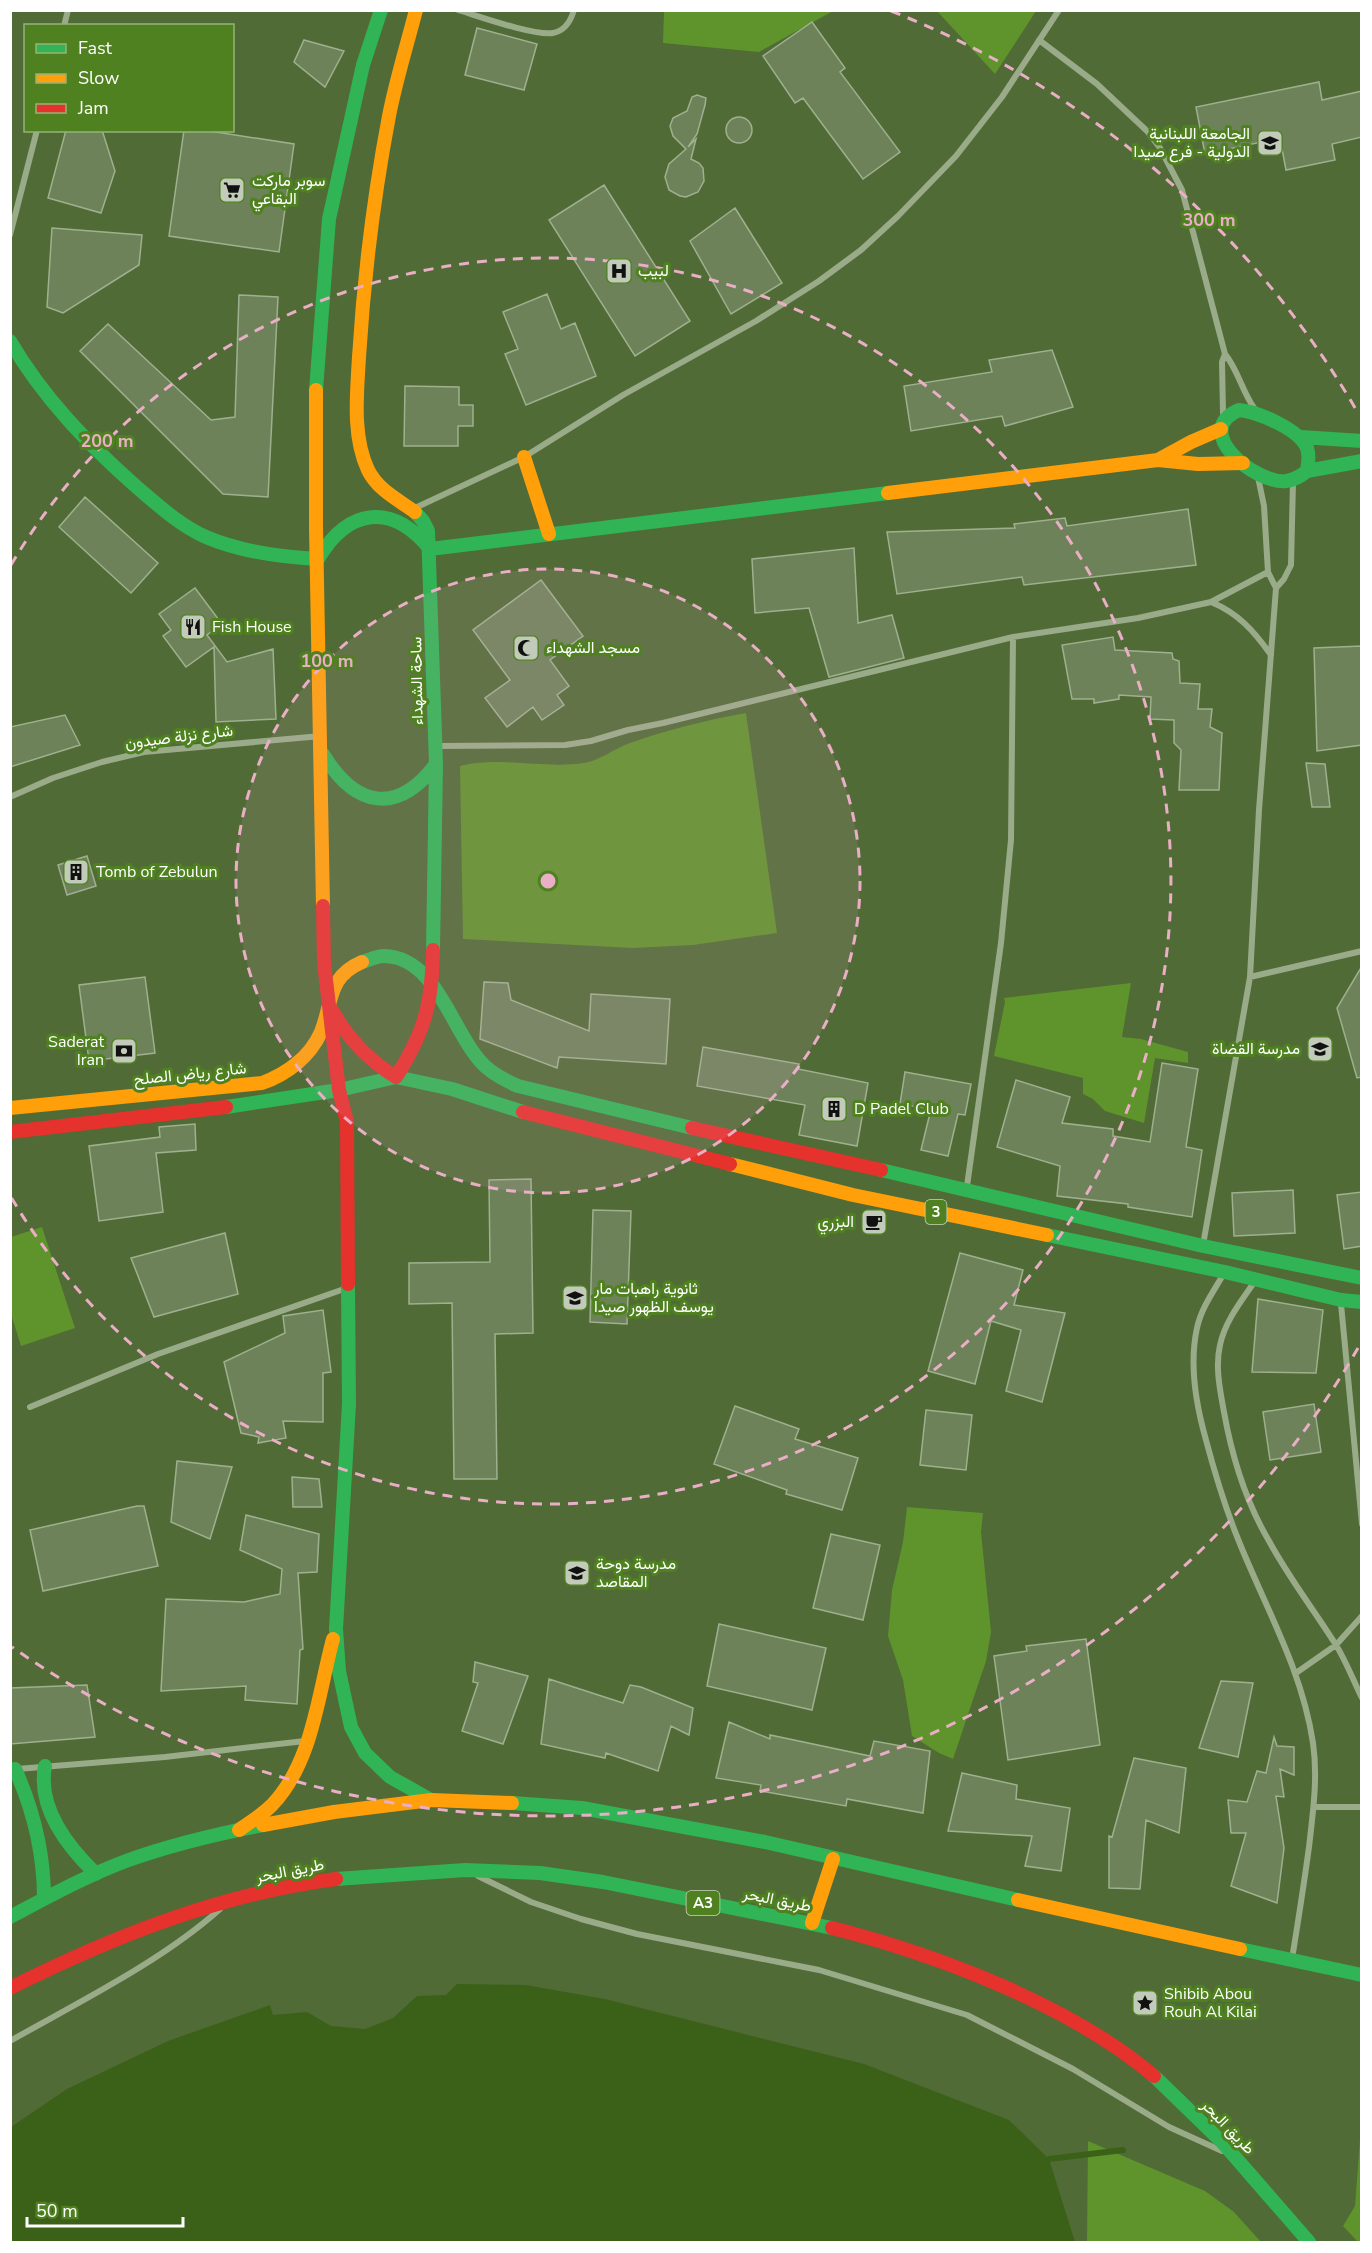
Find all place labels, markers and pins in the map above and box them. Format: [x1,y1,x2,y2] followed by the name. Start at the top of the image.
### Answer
[1133,123,1250,163] place label: الجامعة اللبنانية الدولية - فرع صيدا
[1255,128,1285,158] school or university icon: الجامعة اللبنانية الدولية - فرع صيدا
[252,170,325,212] place label: سوبر ماركت البقاعي
[217,175,247,205] supermarket icon: سوبر ماركت البقاعي
[604,256,634,286] hospital icon: لبيب
[638,260,669,282] place label: لبيب
[178,612,208,642] restaurant icon: Fish House
[212,616,292,638] place label: Fish House
[511,633,541,663] mosque icon: مسجد الشهداء
[546,637,640,659] place label: مسجد الشهداء
[61,857,91,887] building icon: Tomb of Zebulun
[96,861,218,883] place label: Tomb of Zebulun
[538,871,558,891] centre of rings
[48,1031,104,1071] place label: Saderat Iran
[1305,1034,1335,1064] school or university icon: مدرسة القضاة
[109,1036,139,1066] bank icon: Saderat Iran
[1212,1038,1300,1060] place label: مدرسة القضاة
[819,1094,849,1124] building icon: D Padel Club
[854,1098,949,1120] place label: D Padel Club
[859,1207,889,1237] cafe icon: البزري
[817,1211,854,1235] place label: البزري
[593,1278,714,1318] place label: ثانوية راهبات مار يوسف الظهور صيدا
[560,1283,590,1313] school or university icon: ثانوية راهبات مار يوسف الظهور صيدا
[596,1553,676,1593] place label: مدرسة دوحة المقاصد
[562,1558,592,1588] school or university icon: مدرسة دوحة المقاصد
[1164,1983,1257,2023] place label: Shibib Abou Rouh Al Kilai
[1130,1988,1160,2018] place icon: Shibib Abou Rouh Al Kilai

